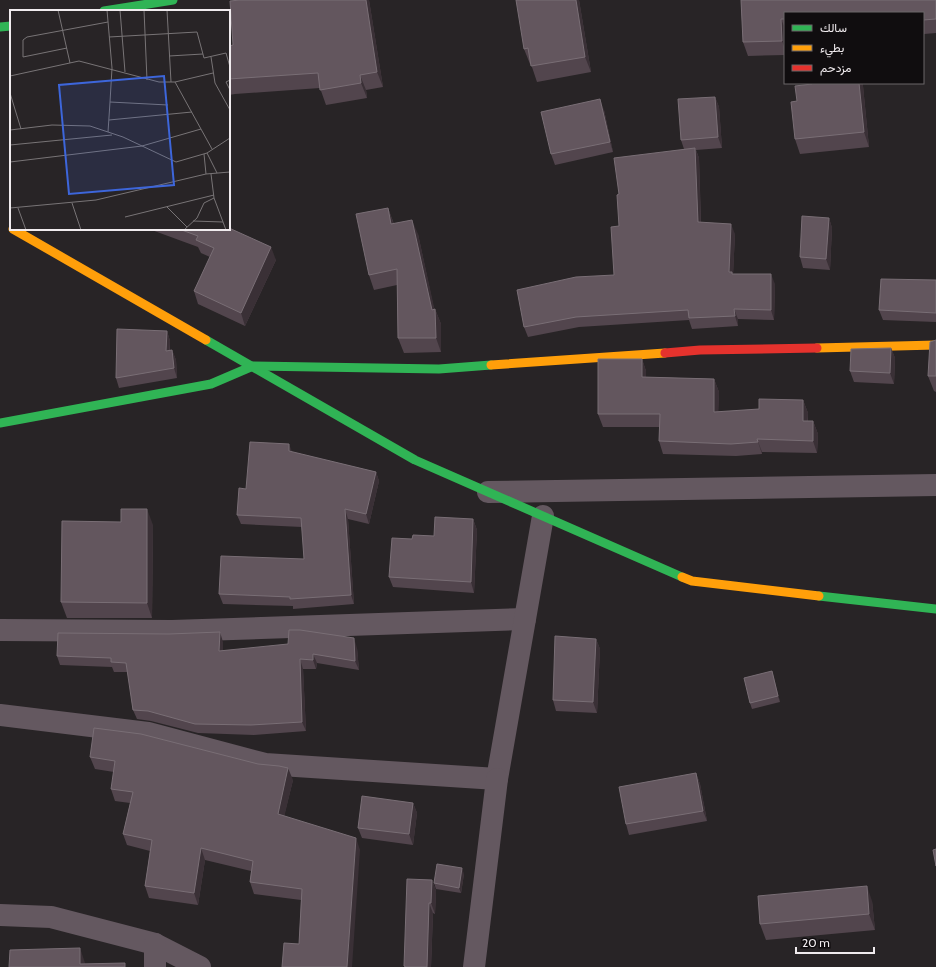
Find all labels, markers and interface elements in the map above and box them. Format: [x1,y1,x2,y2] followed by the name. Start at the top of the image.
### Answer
[10,10,230,230] inset map
[784,12,924,84] legend
[820,20,847,35] text: سالك
[820,40,844,58] text: بطيء
[820,60,851,76] text: مزدحم
[796,929,874,955] scale bar
[802,935,830,950] text: 20 m

